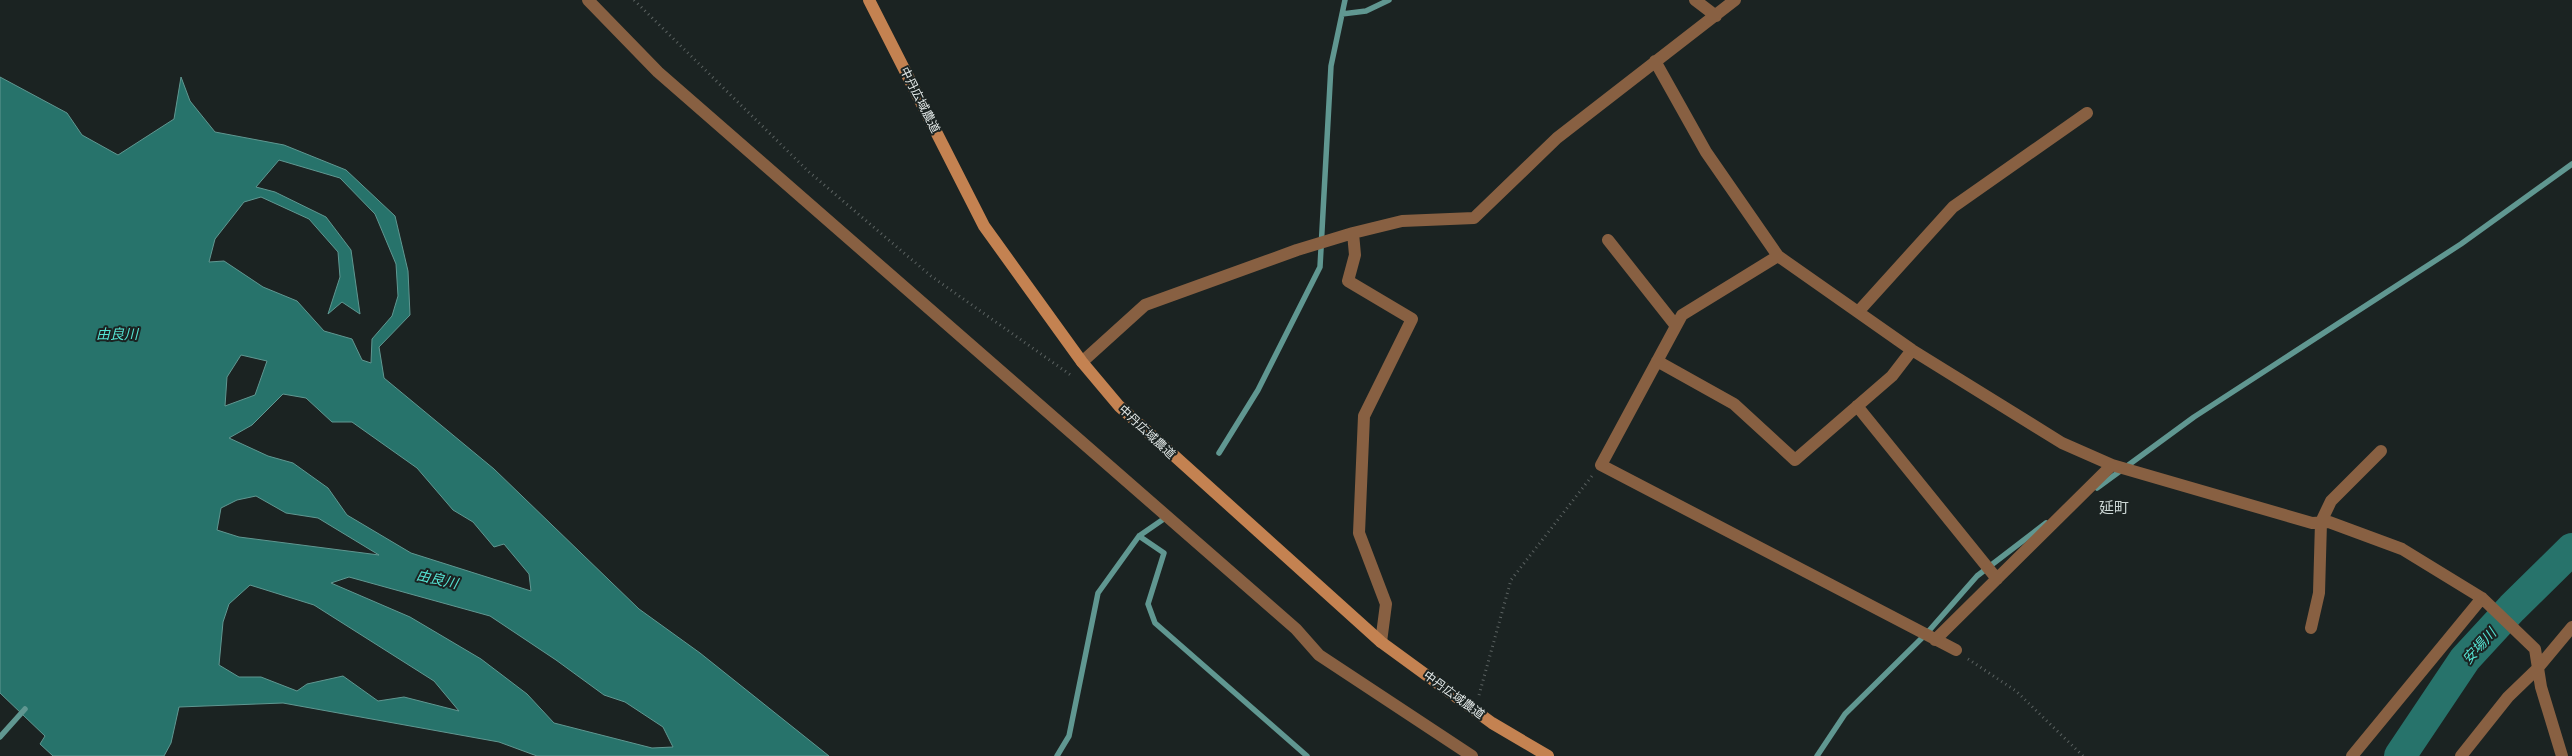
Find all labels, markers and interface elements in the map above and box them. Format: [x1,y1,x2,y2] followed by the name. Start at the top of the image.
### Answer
[897,64,943,135] street label: 中丹広域農道
[96,325,140,343] water label: 由良川
[1116,402,1179,462] street label: 中丹広域農道
[2099,498,2129,517] district label: 延町
[415,566,461,593] water label: 由良川
[2458,623,2501,668] water label: 安場川
[1421,667,1488,722] street label: 中丹広域農道

